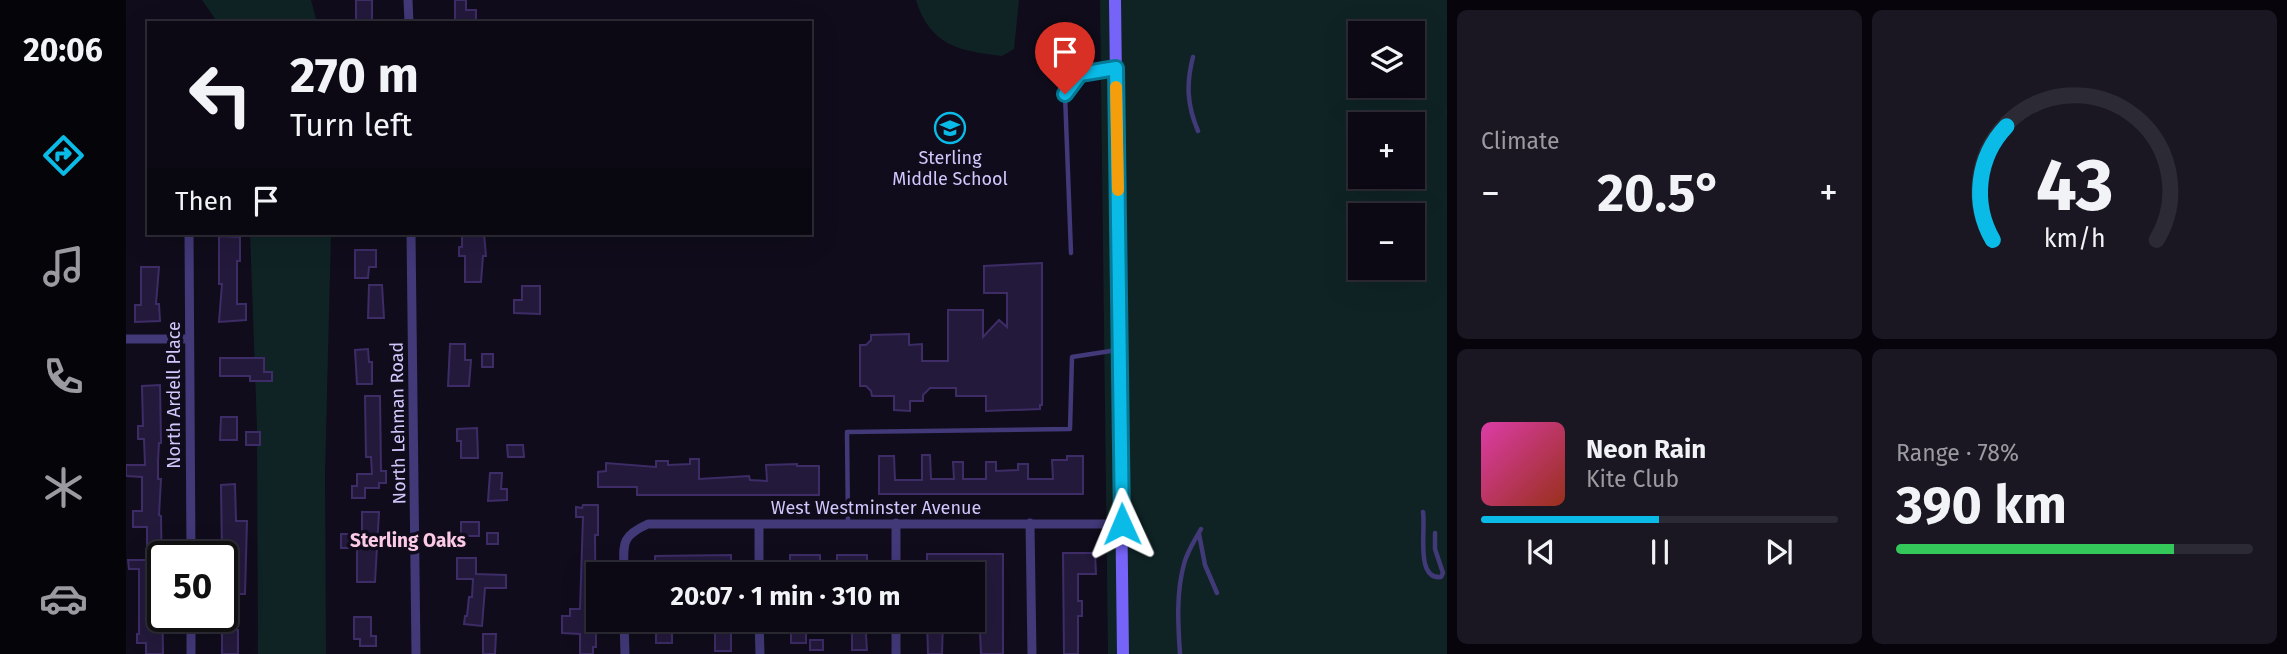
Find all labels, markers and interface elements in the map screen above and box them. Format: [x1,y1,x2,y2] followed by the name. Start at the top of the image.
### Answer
[1348,21,1425,280] map controls
[1348,21,1425,98] button: layers
[1035,22,1095,94] pin
[23,31,103,69] text: 20:06
[1046,33,1084,71] icon: arrive
[290,46,419,105] text: 270 m
[175,49,266,140] icon: left
[290,106,412,144] text: Turn left
[933,111,967,145] school or university icon: Sterling Middle School
[1348,112,1425,189] button: +
[1481,127,1560,155] text: Climate
[39,131,88,180] icon: directions
[2036,143,2113,230] text: 43
[892,147,1008,190] place label: Sterling Middle School
[1597,162,1722,225] text: 20.5°
[1481,170,1500,216] text: −
[1819,170,1838,216] text: +
[247,182,285,220] icon: arrive
[175,186,233,217] text: Then
[1348,203,1425,280] button: −
[2044,224,2105,254] text: km/h
[39,242,88,291] icon: music
[163,321,185,469] street label: North Ardell Place
[386,342,410,504] street label: North Lehman Road
[39,352,88,401] icon: phone
[1586,434,1706,465] text: Neon Rain
[1896,439,2019,467] text: Range · 78%
[39,463,88,512] icon: climate
[1586,465,1679,493] text: Kite Club
[1896,474,2067,537] text: 390 km
[1085,487,1159,561] position arrow
[771,497,981,519] street label: West Westminster Avenue
[350,529,466,552] district label: Sterling Oaks
[1522,533,1560,571] icon: previous
[1641,533,1679,571] icon: pause
[1760,533,1798,571] icon: next
[147,541,238,632] speed limit sign: 50
[39,574,88,623] icon: car
[671,581,900,612] text: 20:07 · 1 min · 310 m

